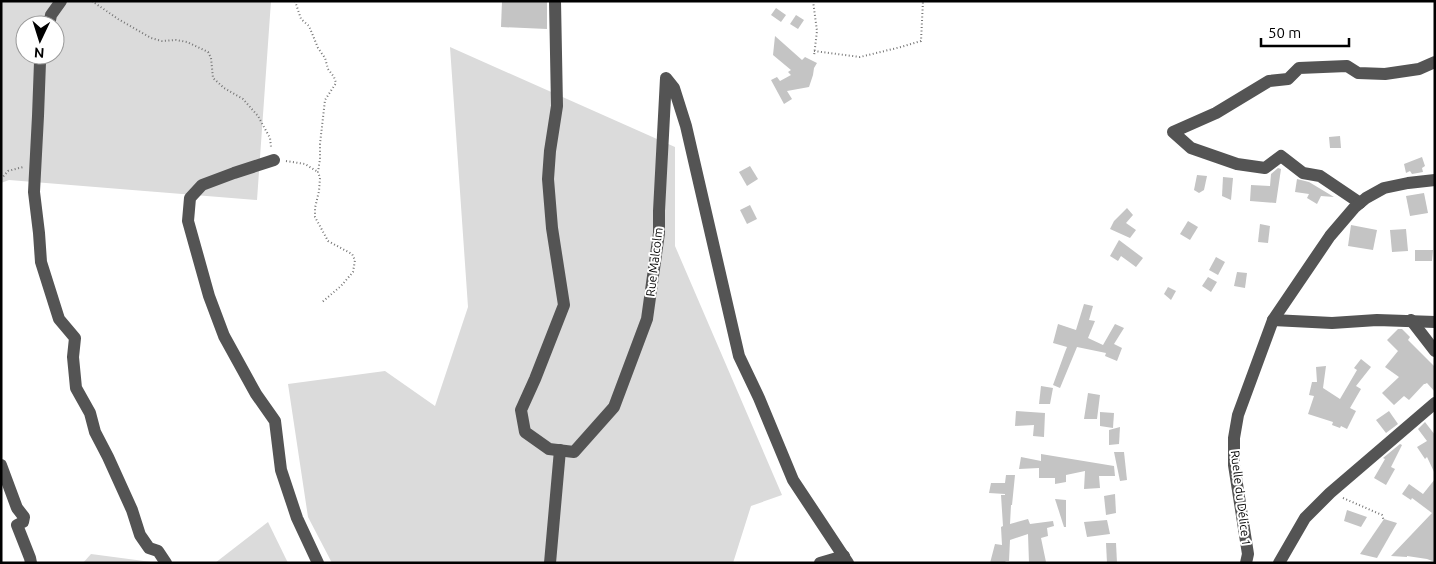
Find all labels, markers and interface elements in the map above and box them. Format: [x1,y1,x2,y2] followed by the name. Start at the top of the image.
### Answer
[15,15,65,65] north arrow
[1261,15,1348,47] scale bar
[1268,24,1301,41] text: 50 m
[33,45,45,61] text: N
[643,227,665,297] street label: Rue Malcolm
[1229,450,1253,546] street label: Ruelle du Délice 1

